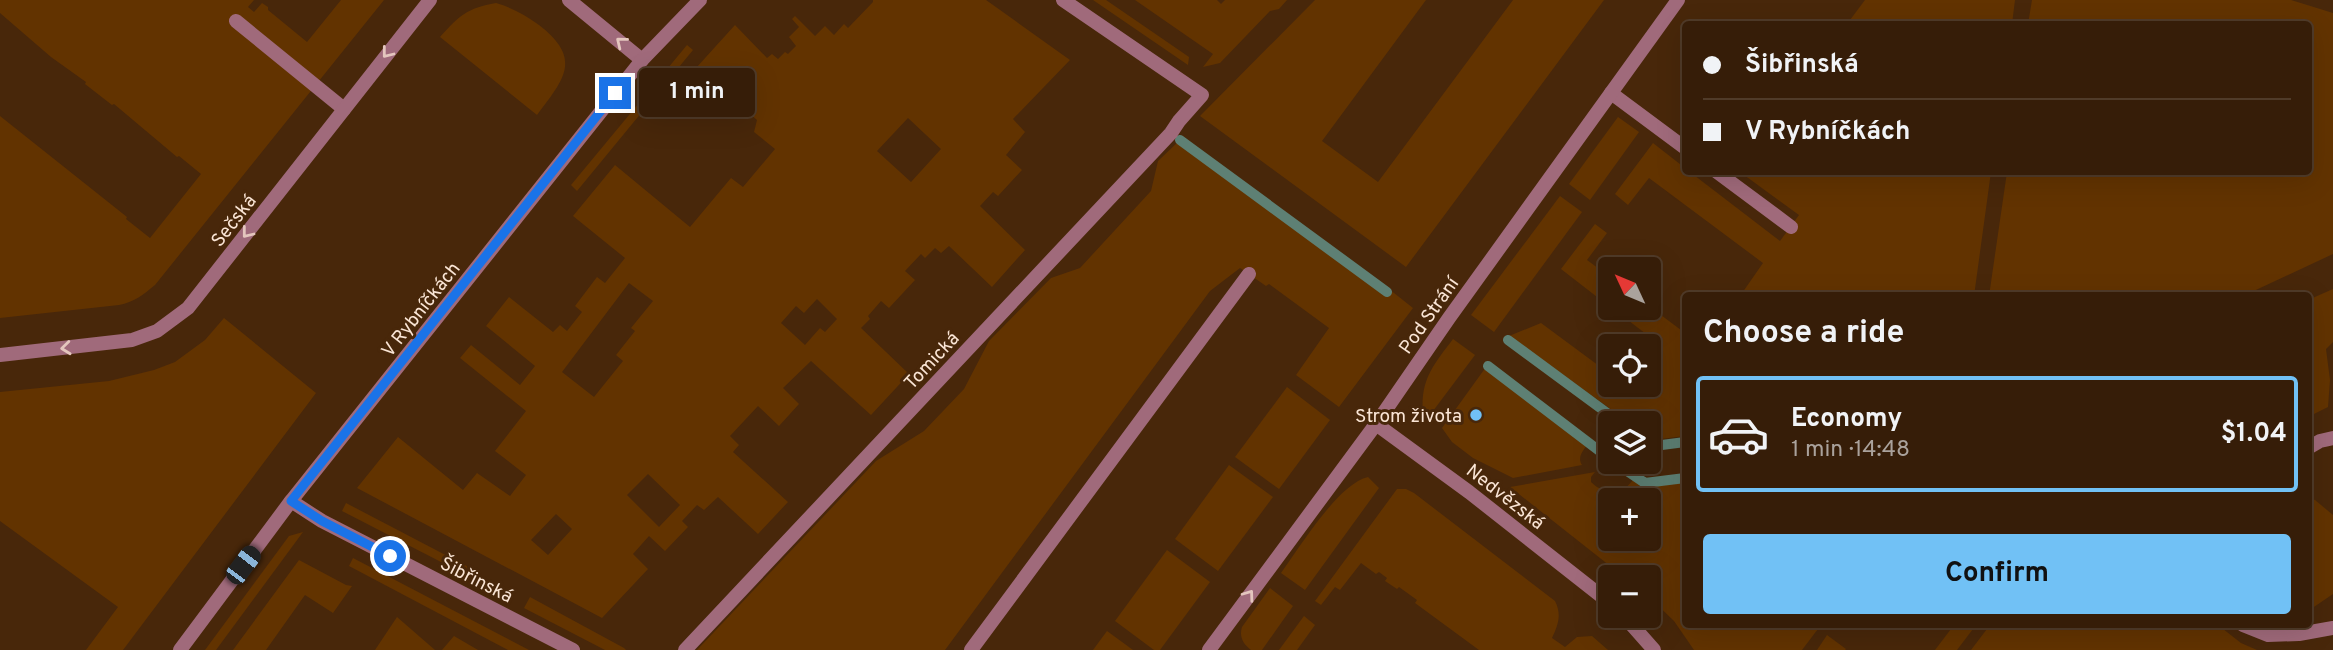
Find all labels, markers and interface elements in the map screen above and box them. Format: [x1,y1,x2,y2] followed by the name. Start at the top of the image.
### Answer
[617,38,629,51] one-way arrow
[383,46,396,58] one-way arrow
[1745,49,1859,82] text: Šibřinská
[640,68,755,118] callout: 1 min
[599,77,631,109] route end
[669,78,725,107] text: 1 min
[1745,116,1911,149] text: V Rybníčkách
[207,190,262,252] street label: Sečská
[243,225,256,238] one-way arrow
[1598,257,1661,320] north arrow
[1598,257,1661,628] map controls
[377,258,466,363] street label: V Rybníčkách
[1394,271,1466,359] street label: Pod Strání
[1703,314,1904,354] text: Choose a ride
[900,327,965,395] street label: Tomická
[1598,334,1661,397] button: locate
[60,340,71,355] one-way arrow
[1707,403,1770,466] icon: car
[1791,403,1902,436] text: Economy
[1355,405,1462,429] place label: Strom života
[1468,407,1484,423] marker: Strom života
[1598,411,1661,474] button: layers
[2221,418,2287,451] text: $1.04
[1791,436,1910,465] text: 1 min · 14:48
[1461,459,1549,536] street label: Nedvězská
[1598,488,1661,551] button: +
[1703,534,2291,614] button: Confirm
[374,540,406,572] route start
[222,542,265,588] car
[435,551,517,609] street label: Šibřinská
[1598,565,1661,628] button: −
[1241,590,1254,603] one-way arrow

